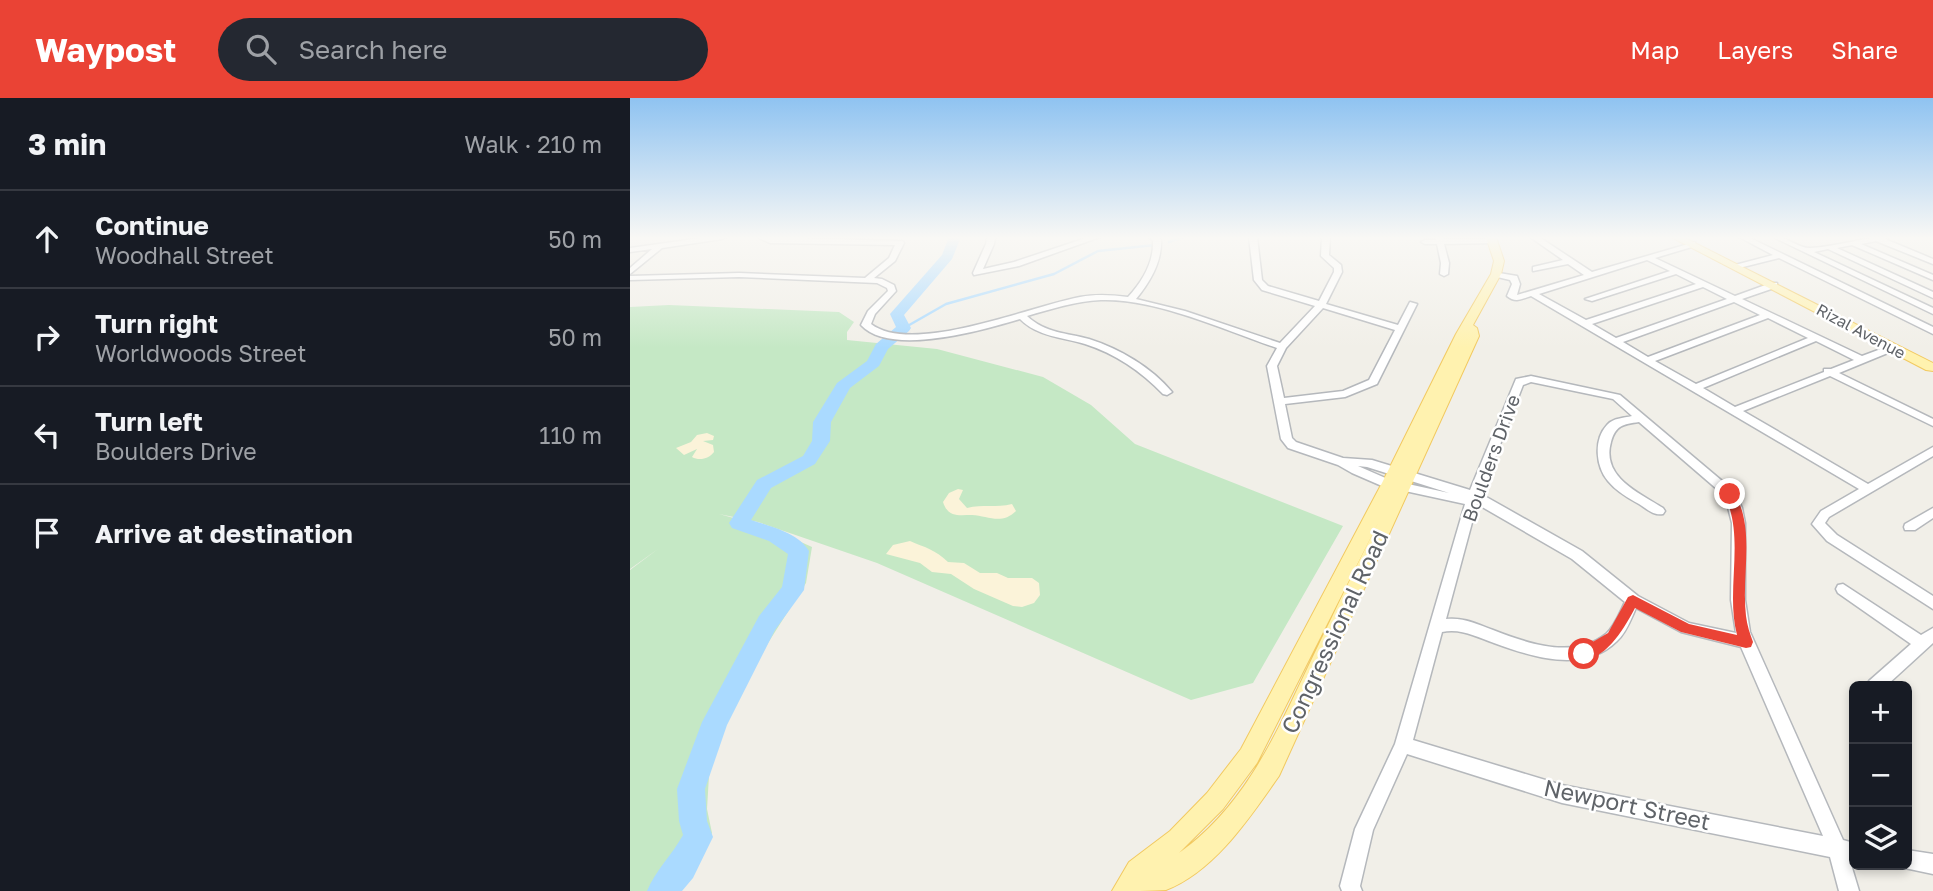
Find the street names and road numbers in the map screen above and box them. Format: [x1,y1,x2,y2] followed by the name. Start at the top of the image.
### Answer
[1813,299,1909,363] street label: Rizal Avenue
[1457,391,1524,525] street label: Boulders Drive
[1275,526,1393,738] street label: Congressional Road
[1541,773,1713,835] street label: Newport Street

